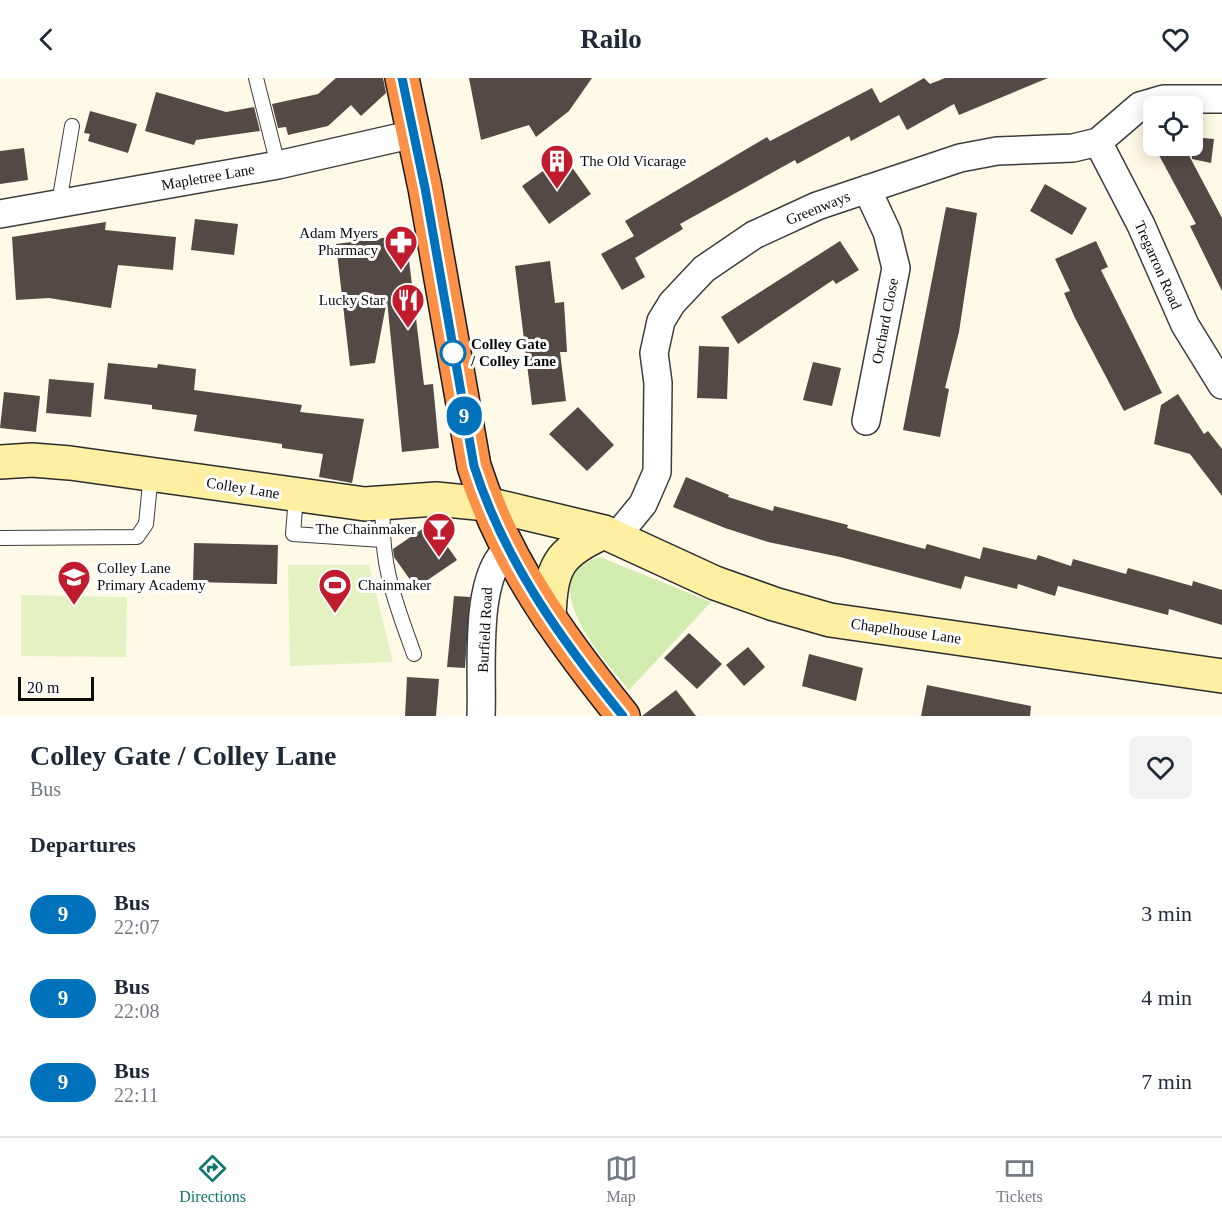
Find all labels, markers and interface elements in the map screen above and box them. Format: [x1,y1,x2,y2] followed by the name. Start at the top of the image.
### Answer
[30,23,63,56] icon: back
[1159,23,1192,56] icon: heart
[580,24,642,54] text: Railo
[1143,96,1203,156] map controls
[1143,96,1203,156] button: locate
[539,143,575,190] building icon: The Old Vicarage
[580,153,687,169] place label: The Old Vicarage
[160,161,256,193] street label: Mapletree Lane
[784,188,852,228] street label: Greenways
[1131,218,1185,312] street label: Tregarron Road
[383,224,419,271] pharmacy icon: Adam Myers Pharmacy
[299,225,378,258] place label: Adam Myers Pharmacy
[869,276,901,365] street label: Orchard Close
[390,282,426,329] restaurant icon: Lucky Star
[319,292,385,308] place label: Lucky Star
[470,336,556,369] place label: Colley Gate / Colley Lane
[440,340,466,366] marker: Colley Gate / Colley Lane
[444,396,484,436] line badge: 9
[459,404,469,428] text: 9
[205,474,281,502] street label: Colley Lane
[421,511,457,558] bar icon: The Chainmaker
[316,521,416,537] place label: The Chainmaker
[56,559,92,606] school or university icon: Colley Lane Primary Academy
[97,560,206,593] place label: Colley Lane Primary Academy
[317,567,353,614] sports icon: Chainmaker
[358,577,431,593] place label: Chainmaker
[475,586,495,673] street label: Burfield Road
[850,615,963,647] street label: Chapelhouse Lane
[18,674,94,702] scale bar
[27,679,59,696] text: 20 m
[1129,736,1192,799] button: heart
[30,740,336,771] text: Colley Gate / Colley Lane
[30,778,61,800] text: Bus
[30,832,136,857] text: Departures
[114,890,149,915] text: Bus
[1141,901,1192,926] text: 3 min
[58,902,68,926] text: 9
[114,916,160,938] text: 22:07
[114,974,149,999] text: Bus
[1141,985,1192,1010] text: 4 min
[58,986,68,1010] text: 9
[114,1000,160,1022] text: 22:08
[114,1058,149,1083] text: Bus
[1141,1069,1192,1094] text: 7 min
[58,1070,68,1094] text: 9
[114,1084,159,1106] text: 22:11
[179,1152,246,1206] tab: Directions
[605,1152,638,1206] tab: Map
[996,1152,1043,1206] tab: Tickets

